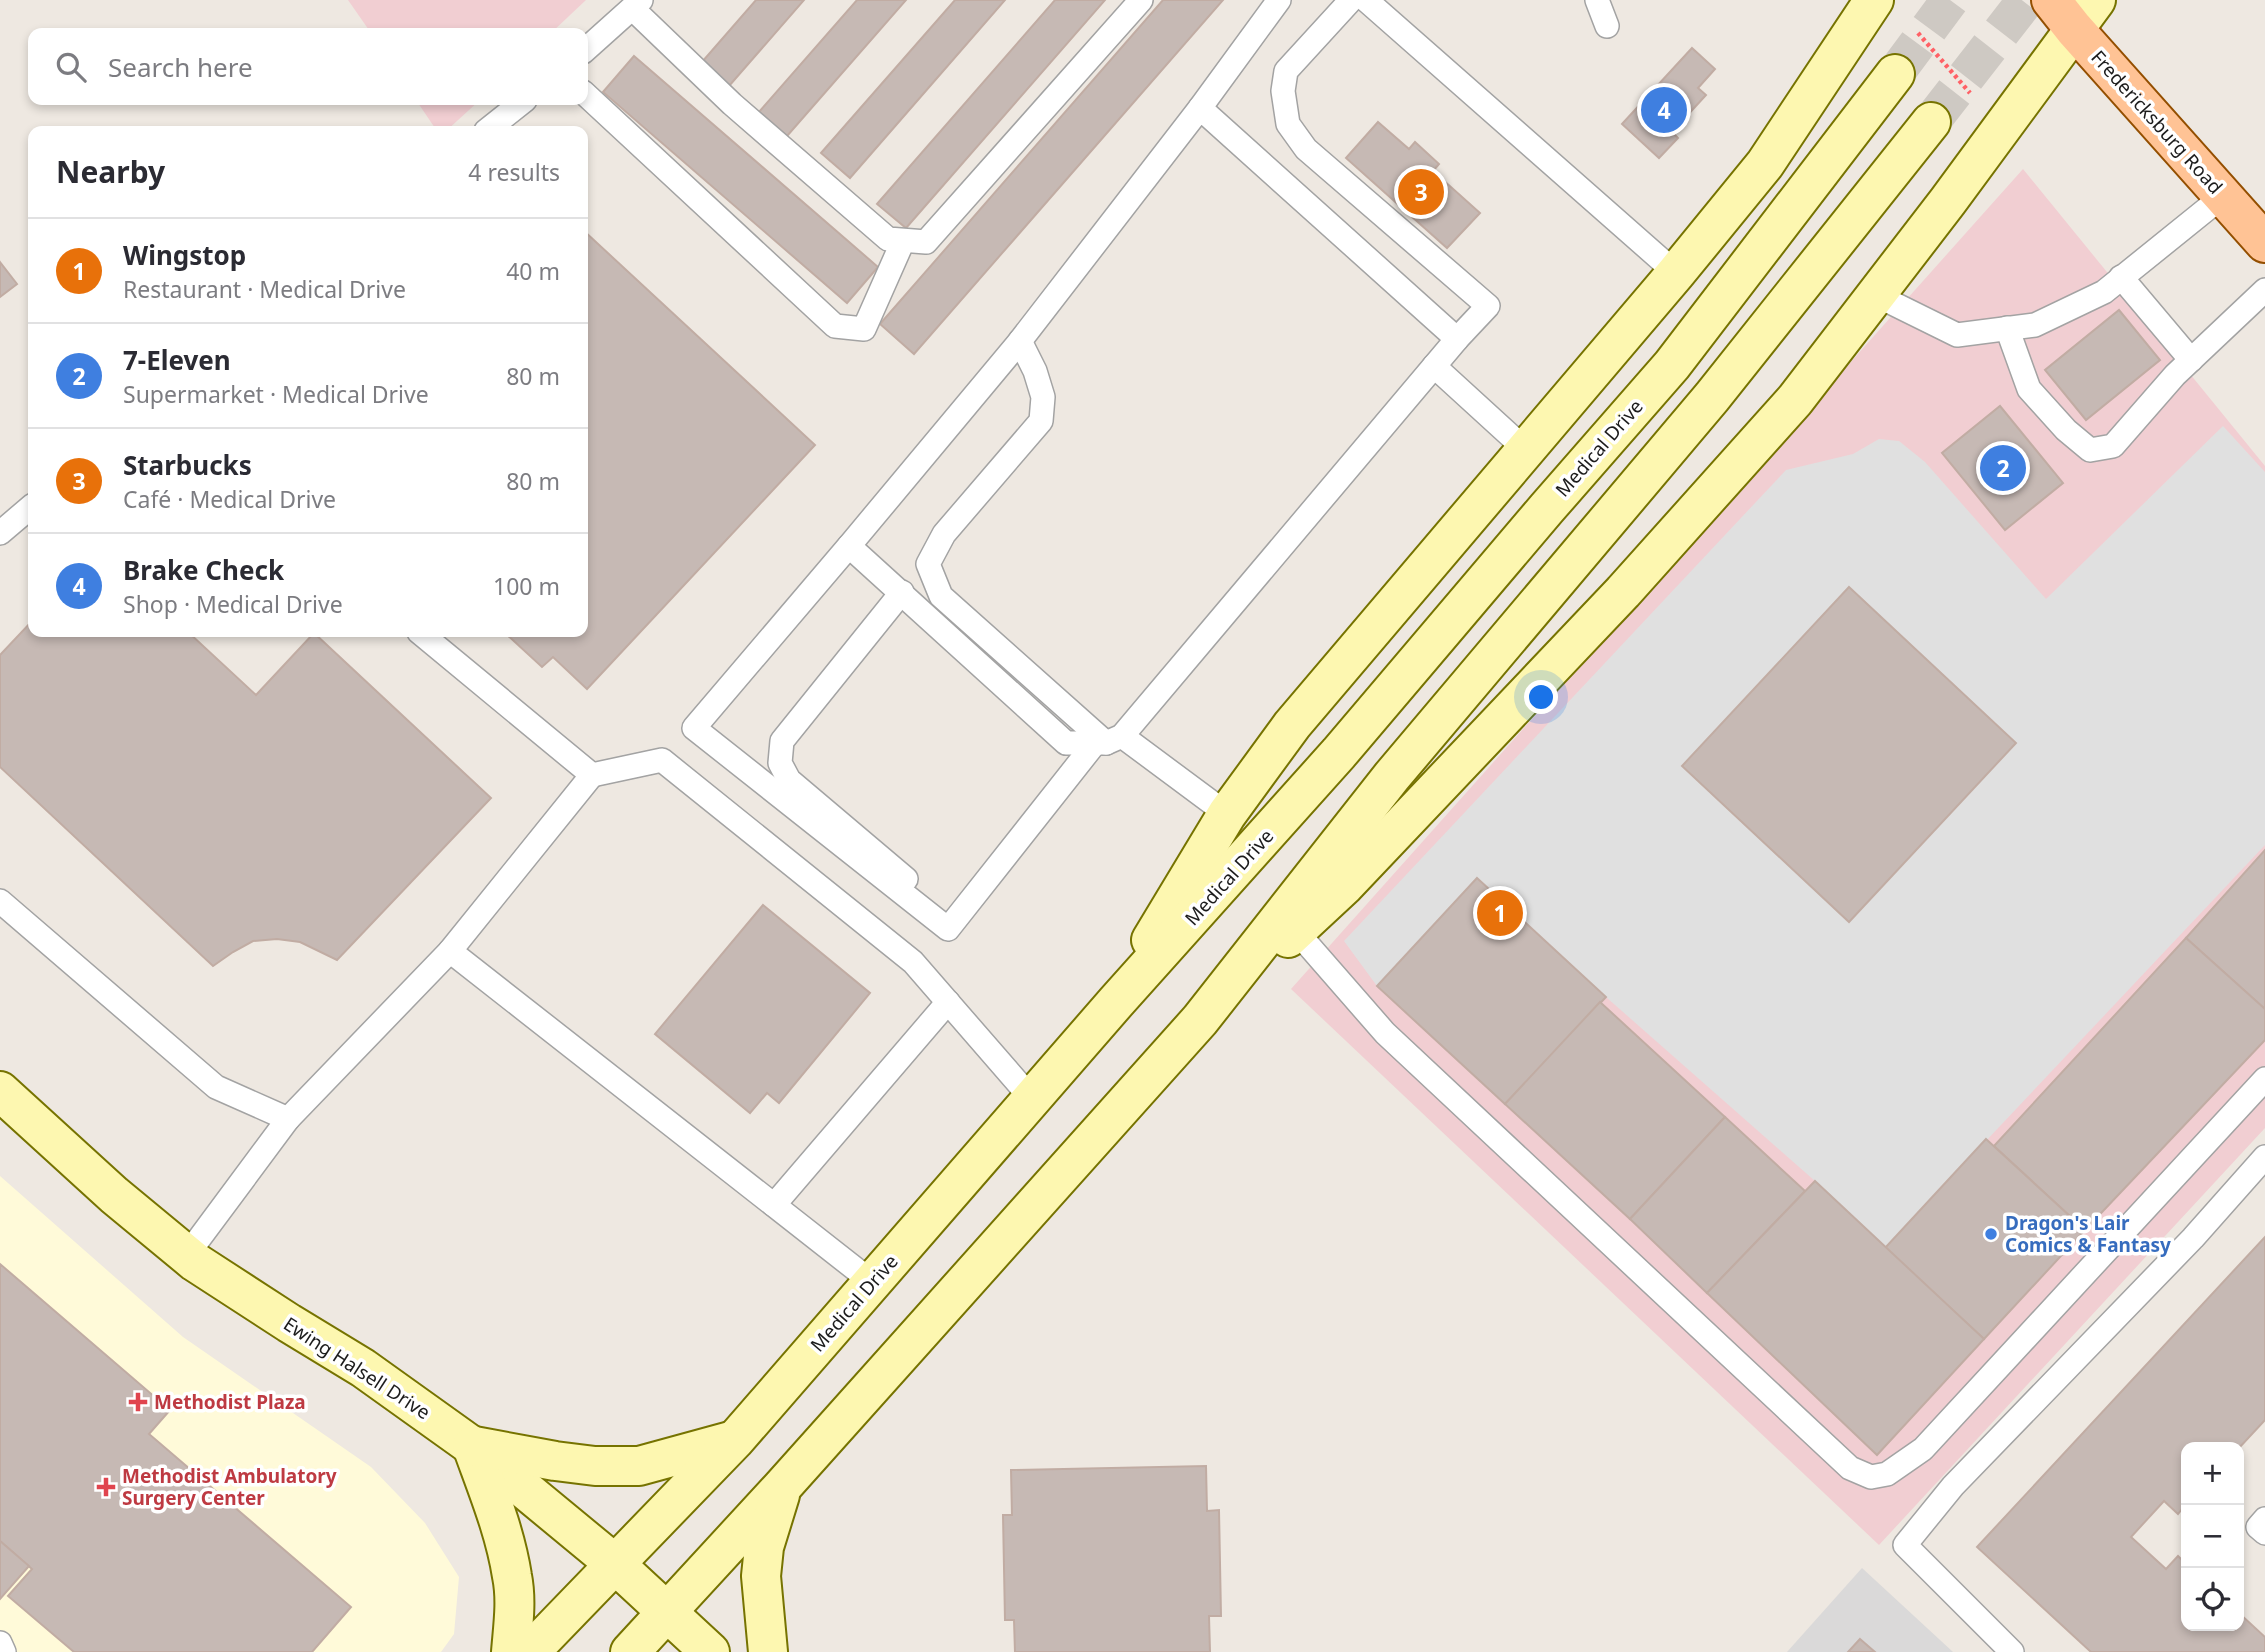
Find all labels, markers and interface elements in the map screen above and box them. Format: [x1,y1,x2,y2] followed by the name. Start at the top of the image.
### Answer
[28,28,588,105] search box
[2085,45,2229,199] street label: Fredericksburg Road
[52,48,90,86] icon: search
[108,49,253,85] text: Search here
[1641,84,1687,136] pin: 4
[56,151,165,192] text: Nearby
[468,156,560,188] text: 4 results
[1398,166,1444,218] pin: 3
[123,237,246,273] text: Wingstop
[72,255,86,287] text: 1
[506,255,560,287] text: 40 m
[123,273,406,305] text: Restaurant · Medical Drive
[123,342,231,378] text: 7-Eleven
[72,360,86,392] text: 2
[506,360,560,392] text: 80 m
[123,378,429,410] text: Supermarket · Medical Drive
[1549,394,1649,502] street label: Medical Drive
[1980,442,2026,494] pin: 2
[123,447,252,483] text: Starbucks
[72,465,86,497] text: 3
[506,465,560,497] text: 80 m
[123,483,336,515] text: Café · Medical Drive
[123,552,284,588] text: Brake Check
[72,570,86,602] text: 4
[493,570,560,602] text: 100 m
[123,588,343,620] text: Shop · Medical Drive
[1524,680,1558,714] your location
[1179,823,1279,931] street label: Medical Drive
[1477,887,1523,939] pin: 1
[2005,1210,2171,1258] place label: Dragon's Lair Comics & Fantasy
[1983,1226,1999,1242] marker: Dragon's Lair Comics & Fantasy
[804,1249,904,1357] street label: Medical Drive
[279,1311,435,1425] street label: Ewing Halsell Drive
[154,1389,306,1415] place label: Methodist Plaza
[128,1392,148,1412] marker: Methodist Plaza
[2181,1442,2244,1631] map controls
[2181,1442,2244,1505] button: +
[122,1463,337,1511] place label: Methodist Ambulatory Surgery Center
[96,1477,116,1497] marker: Methodist Ambulatory Surgery Center
[2181,1505,2244,1568] button: −
[2181,1568,2244,1631] button: locate

